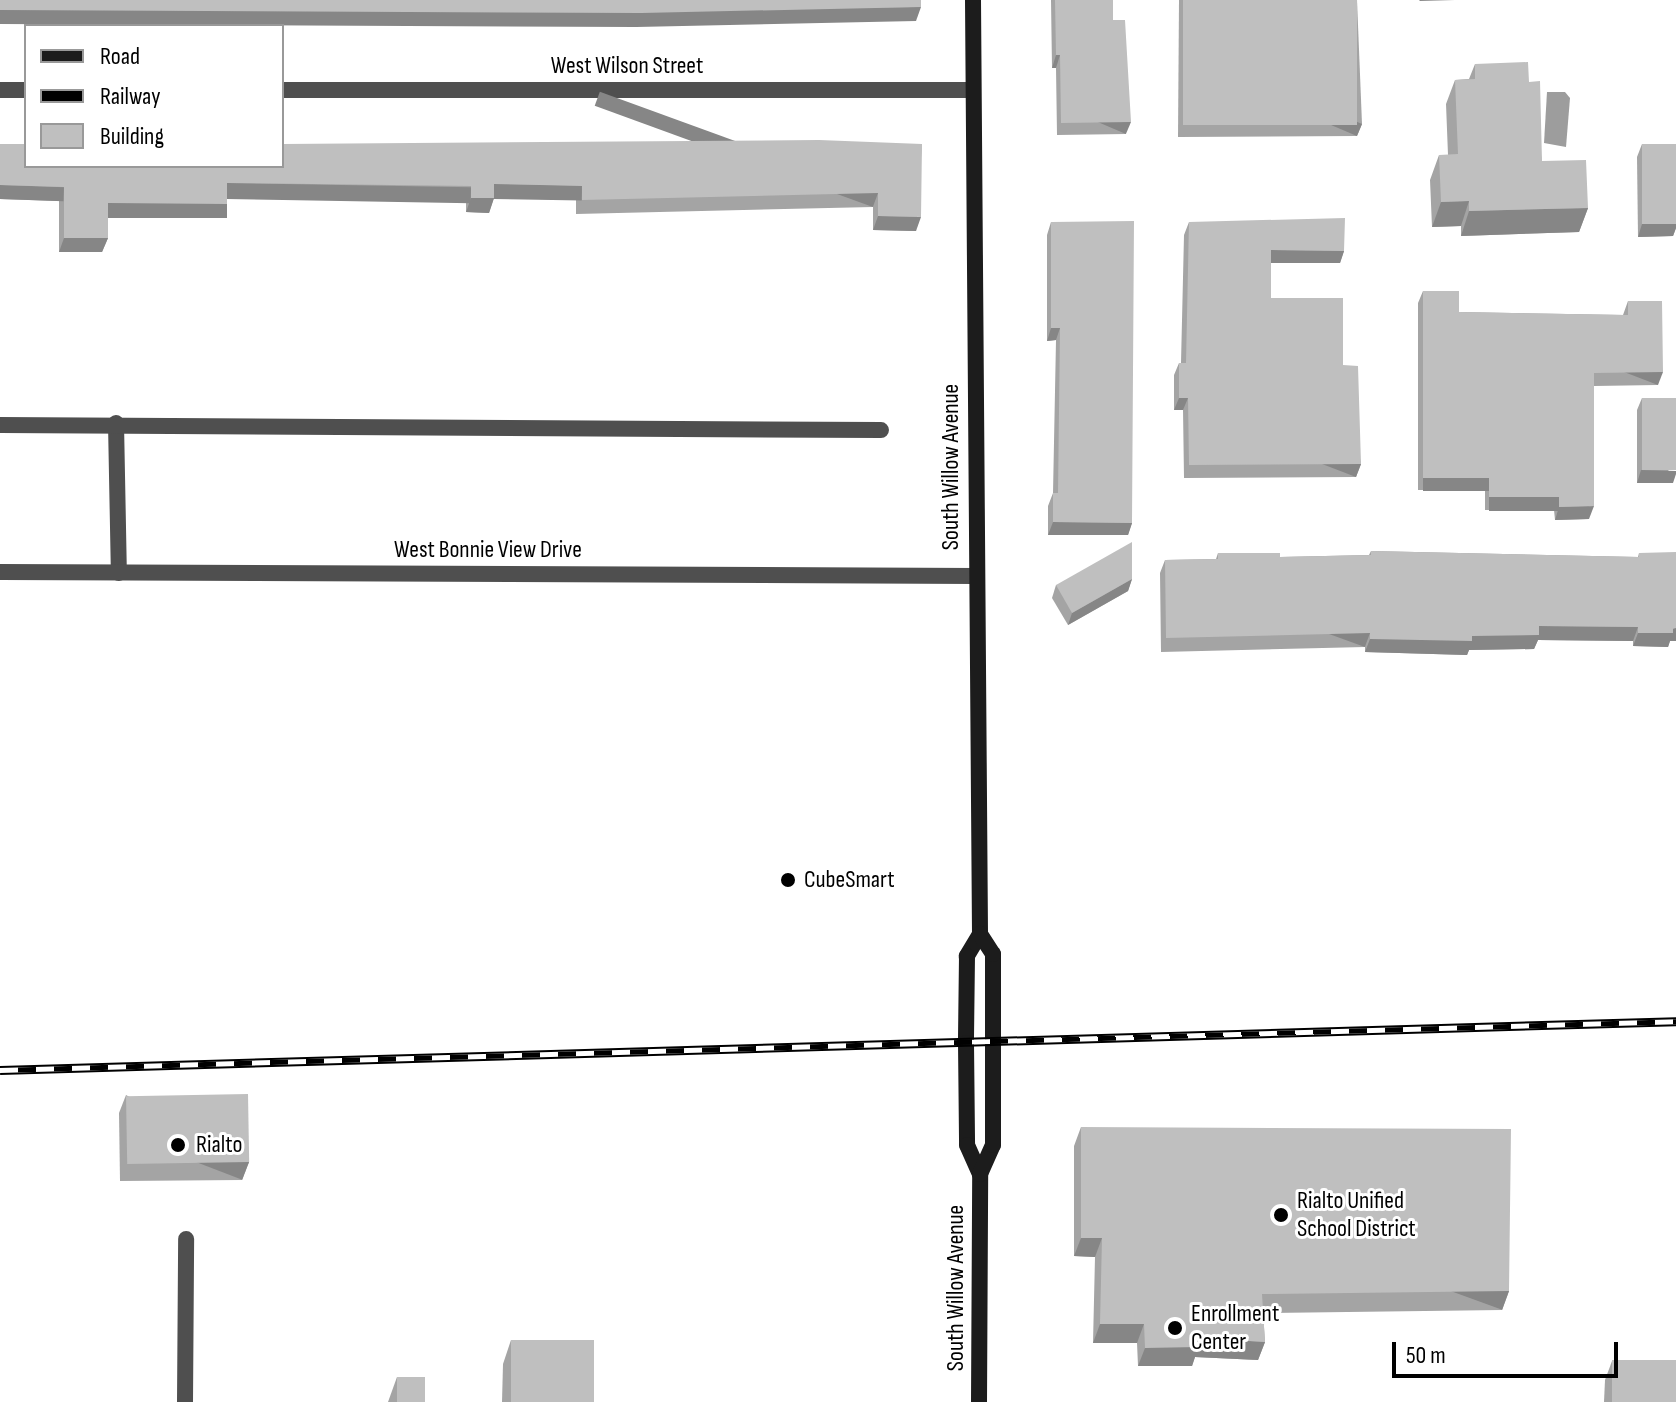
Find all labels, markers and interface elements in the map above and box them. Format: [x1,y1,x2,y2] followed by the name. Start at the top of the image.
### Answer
[24,24,284,168] legend
[100,42,140,71] text: Road
[551,52,703,80] street label: West Wilson Street
[100,82,160,111] text: Railway
[100,122,164,151] text: Building
[937,384,965,550] street label: South Willow Avenue
[394,536,582,564] street label: West Bonnie View Drive
[804,866,895,894] place label: CubeSmart
[779,871,797,889] marker: CubeSmart
[196,1131,242,1159] place label: Rialto
[167,1134,189,1156] marker: Rialto
[1297,1187,1416,1243] place label: Rialto Unified School District
[942,1205,970,1371] street label: South Willow Avenue
[1272,1206,1290,1224] marker: Rialto Unified School District
[1191,1300,1279,1356] place label: Enrollment Center
[1166,1319,1184,1337] marker: Enrollment Center
[1396,1326,1622,1376] scale bar
[1406,1341,1446,1370] text: 50 m

